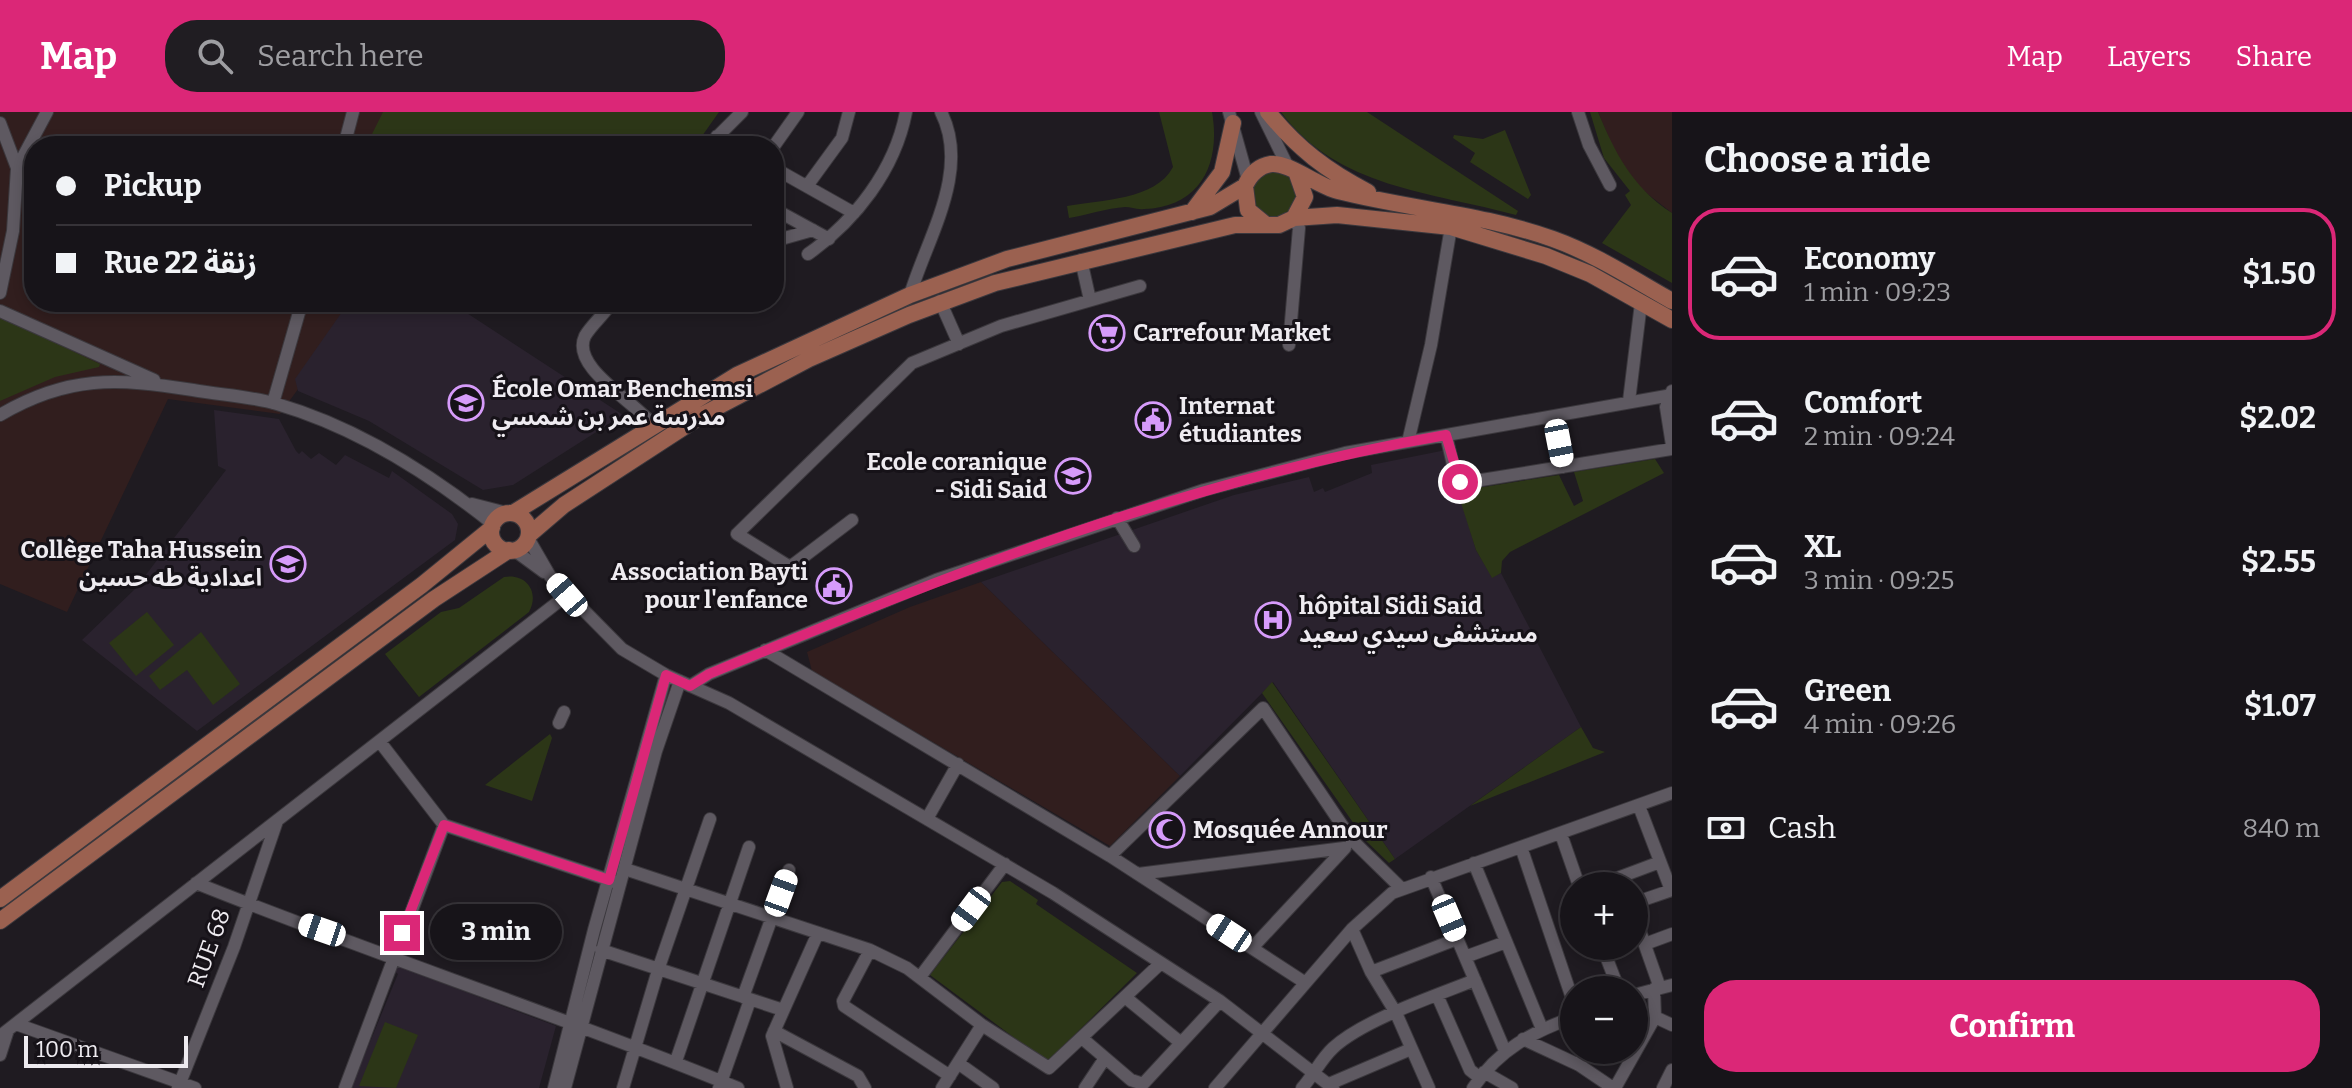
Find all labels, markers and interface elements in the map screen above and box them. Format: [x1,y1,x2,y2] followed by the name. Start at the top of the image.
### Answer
[165,20,725,92] search box
[40,33,117,79] text: Map
[193,34,237,78] icon: search
[257,38,424,74] text: Search here
[2006,40,2063,73] text: Map
[2107,40,2191,73] text: Layers
[2235,40,2312,73] text: Share
[1704,138,1931,182] text: Choose a ride
[104,168,202,204] text: Pickup
[1708,238,1780,310] icon: car
[1804,241,1935,277] text: Economy
[104,245,257,281] text: Rue 22 زنقة
[2242,256,2316,292] text: $1.50
[1804,277,1951,308] text: 1 min · 09:23
[1088,314,1126,352] supermarket icon: Carrefour Market
[1133,319,1331,347] place label: Carrefour Market
[492,373,754,437] place label: École Omar Benchemsi مدرسة عمر بن شمسي
[1708,382,1780,454] icon: car
[447,384,485,422] school or university icon: École Omar Benchemsi مدرسة عمر بن شمسي
[1804,385,1922,421] text: Comfort
[1179,392,1302,448] place label: Internat étudiantes
[2239,400,2316,436] text: $2.02
[1134,401,1172,439] public building icon: Internat étudiantes
[1543,417,1575,469] car
[1804,421,1955,452] text: 2 min · 09:24
[867,448,1047,504] place label: Ecole coranique - Sidi Said
[1054,457,1092,495] school or university icon: Ecole coranique - Sidi Said
[1442,464,1478,500] route start
[1708,526,1780,598] icon: car
[1804,529,1841,565] text: XL
[20,536,263,592] place label: Collège Taha Hussein اعدادية طه حسين
[2241,544,2316,580] text: $2.55
[269,545,307,583] school or university icon: Collège Taha Hussein اعدادية طه حسين
[611,558,808,614] place label: Association Bayti pour l'enfance
[1804,565,1954,596] text: 3 min · 09:25
[815,567,853,605] public building icon: Association Bayti pour l'enfance
[542,569,592,621] car
[1299,592,1538,654] place label: hôpital Sidi Said مستشفى سيدي سعيد
[1254,601,1292,639] hospital icon: hôpital Sidi Said مستشفى سيدي سعيد
[1708,670,1780,742] icon: car
[1804,673,1891,709] text: Green
[2244,688,2316,724] text: $1.07
[1804,709,1956,740] text: 4 min · 09:26
[1704,806,1748,850] icon: cash
[1768,810,1836,846] text: Cash
[1148,811,1186,849] mosque icon: Mosquée Annour
[2243,813,2320,844] text: 840 m
[1193,816,1388,844] place label: Mosquée Annour
[762,866,800,920] car
[1560,872,1648,1064] map controls
[1560,872,1648,960] button: +
[947,883,995,935] car
[1429,891,1469,945] car
[182,905,236,991] street label: RUE 68
[430,905,562,961] callout: 3 min
[1202,910,1256,956] car
[295,911,349,949] car
[384,915,420,951] route end
[461,916,531,947] text: 3 min
[1560,976,1648,1064] button: −
[1704,980,2320,1072] button: Confirm
[24,1032,188,1068] scale bar
[36,1036,99,1063] text: 100 m

